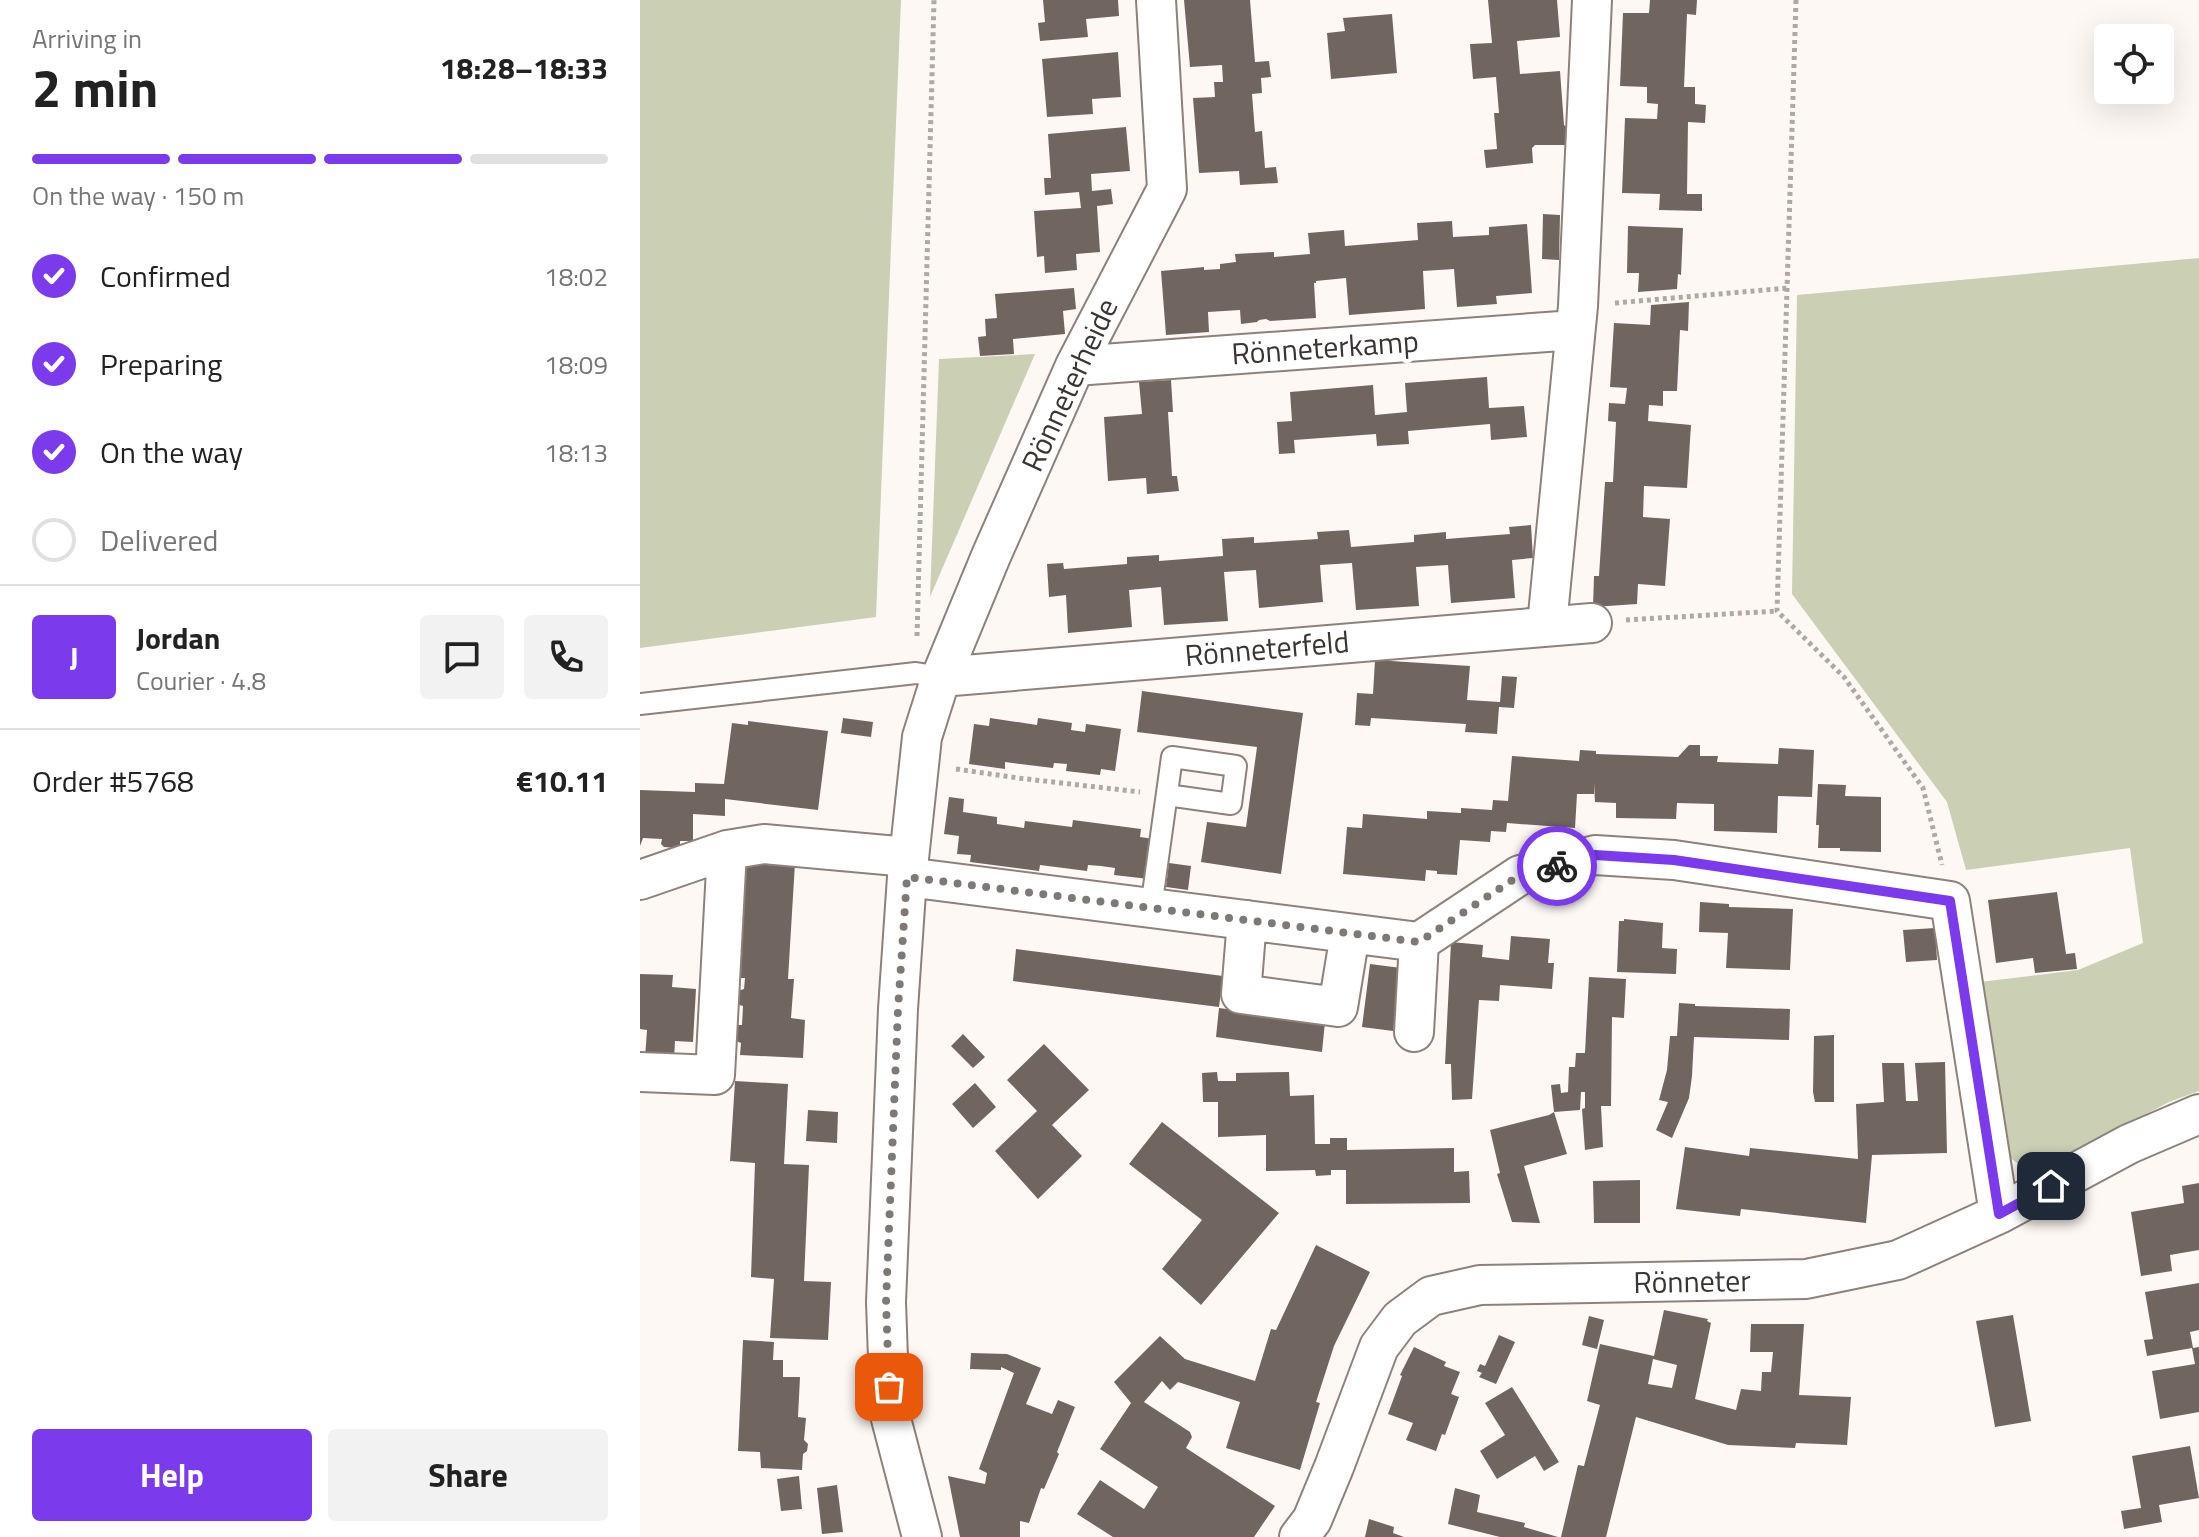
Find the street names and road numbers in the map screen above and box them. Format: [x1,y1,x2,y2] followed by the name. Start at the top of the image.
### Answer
[1009,290,1129,479] street label: Rönneterheide
[1230,318,1420,376] street label: Rönneterkamp
[1183,618,1351,678] street label: Rönneterfeld
[1633,1257,1751,1305] street label: Rönneter

